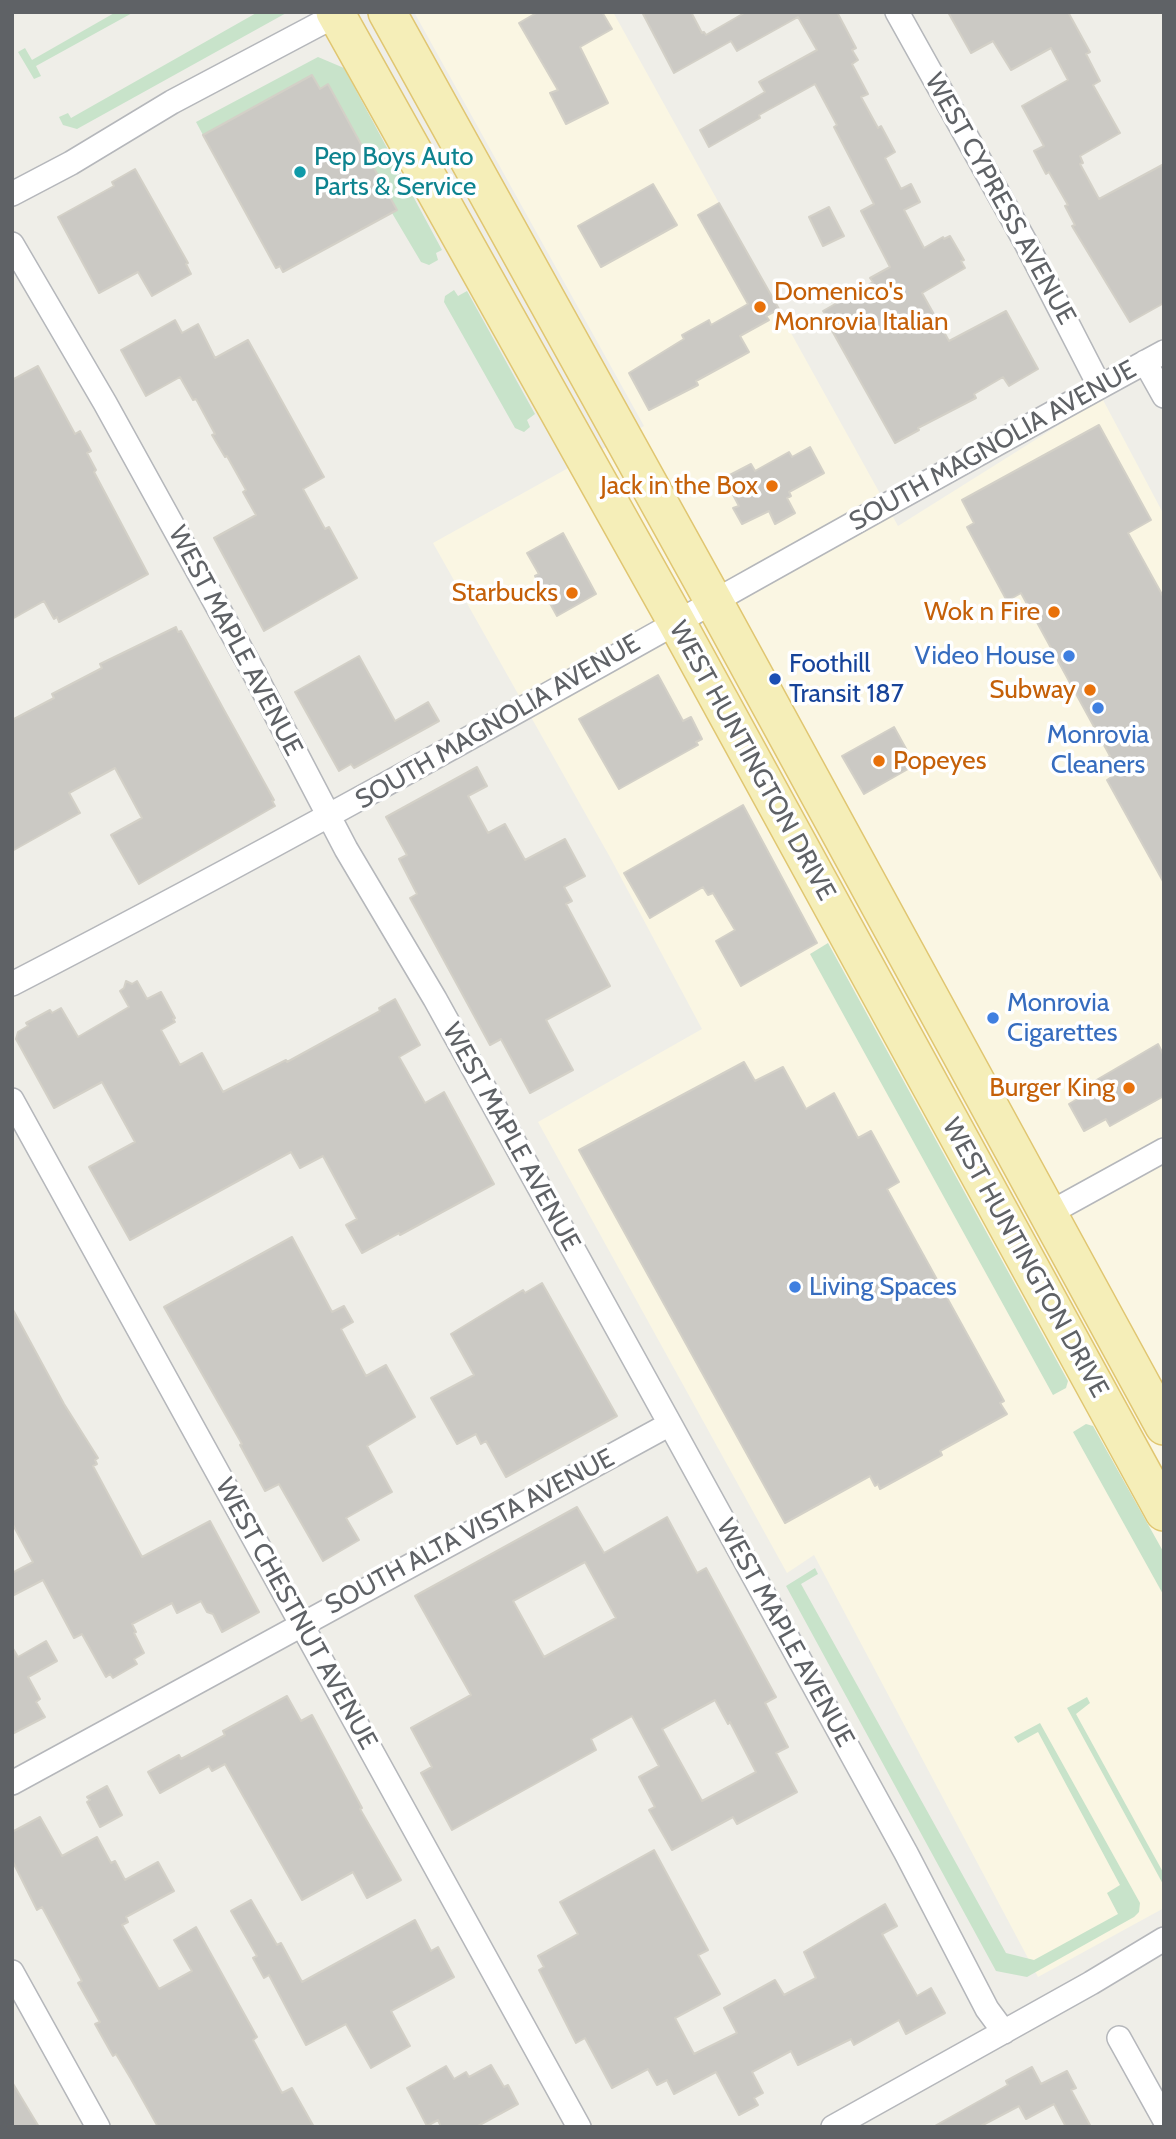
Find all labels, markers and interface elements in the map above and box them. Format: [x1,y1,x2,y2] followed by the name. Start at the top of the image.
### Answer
[918,68,1082,330] street label: WEST CYPRESS AVENUE
[314,141,476,202] place label: Pep Boys Auto Parts & Service
[292,164,308,180] marker: Pep Boys Auto Parts & Service
[774,276,949,338] place label: Domenico's Monrovia Italian
[752,299,768,315] marker: Domenico's Monrovia Italian
[844,354,1142,538] street label: SOUTH MAGNOLIA AVENUE
[600,470,758,502] place label: Jack in the Box
[764,478,780,494] marker: Jack in the Box
[161,521,309,761] street label: WEST MAPLE AVENUE
[451,577,558,609] place label: Starbucks
[564,585,580,601] marker: Starbucks
[924,596,1040,628] place label: Wok n Fire
[1046,604,1062,620] marker: Wok n Fire
[662,616,842,906] street label: WEST HUNTINGTON DRIVE
[350,628,646,816] street label: SOUTH MAGNOLIA AVENUE
[915,640,1055,672] place label: Video House
[789,648,904,710] place label: Foothill Transit 187
[1061,648,1077,664] marker: Video House
[767,671,783,687] marker: Foothill Transit 187
[989,674,1076,706] place label: Subway
[1082,682,1098,698] marker: Subway
[1090,700,1106,716] marker: Monrovia Cleaners
[1047,719,1149,780] place label: Monrovia Cleaners
[893,745,986,777] place label: Popeyes
[871,753,887,769] marker: Popeyes
[1007,987,1117,1048] place label: Monrovia Cigarettes
[985,1010,1001,1026] marker: Monrovia Cigarettes
[435,1018,587,1256] street label: WEST MAPLE AVENUE
[989,1072,1115,1104] place label: Burger King
[1121,1080,1137,1096] marker: Burger King
[935,1113,1115,1403] street label: WEST HUNTINGTON DRIVE
[809,1271,957,1303] place label: Living Spaces
[787,1279,803,1295] marker: Living Spaces
[320,1443,620,1621] street label: SOUTH ALTA VISTA AVENUE
[208,1473,384,1755] street label: WEST CHESTNUT AVENUE
[709,1514,861,1752] street label: WEST MAPLE AVENUE

